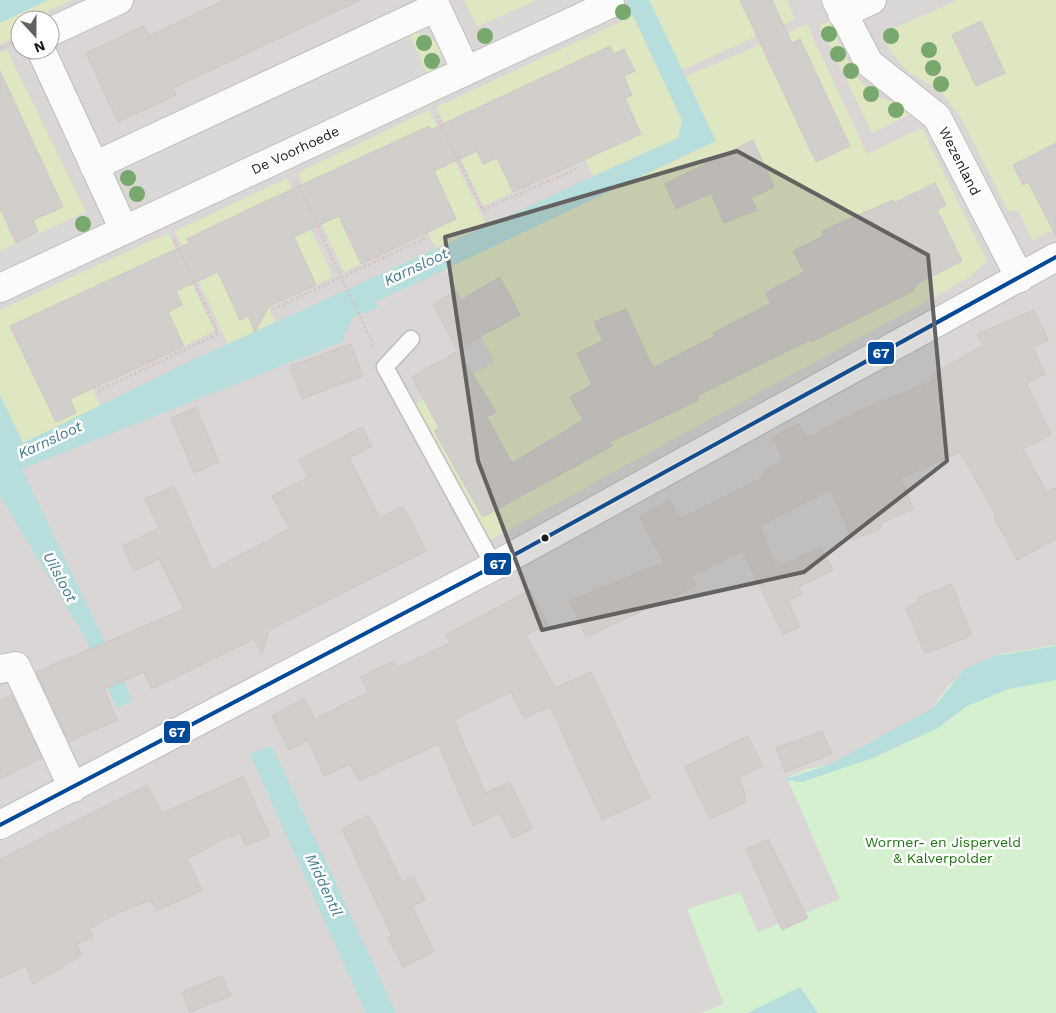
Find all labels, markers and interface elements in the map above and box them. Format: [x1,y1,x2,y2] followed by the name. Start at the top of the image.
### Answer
[10,10,60,60] north arrow
[32,38,47,56] text: N
[248,123,342,177] street label: De Voorhoede
[936,124,984,198] street label: Wezenland
[381,244,452,290] water label: Karnsloot
[867,341,895,365] line badge: 67
[873,345,890,361] text: 67
[15,417,86,463] water label: Karnsloot
[540,533,550,543] unlabelled marker
[39,549,81,606] water label: Uilsloot
[483,552,512,576] line badge: 67
[490,556,507,572] text: 67
[163,720,191,744] line badge: 67
[169,724,186,740] text: 67
[865,834,1021,866] park label: Wormer- en Jisperveld & Kalverpolder
[302,851,346,919] water label: Middentil

